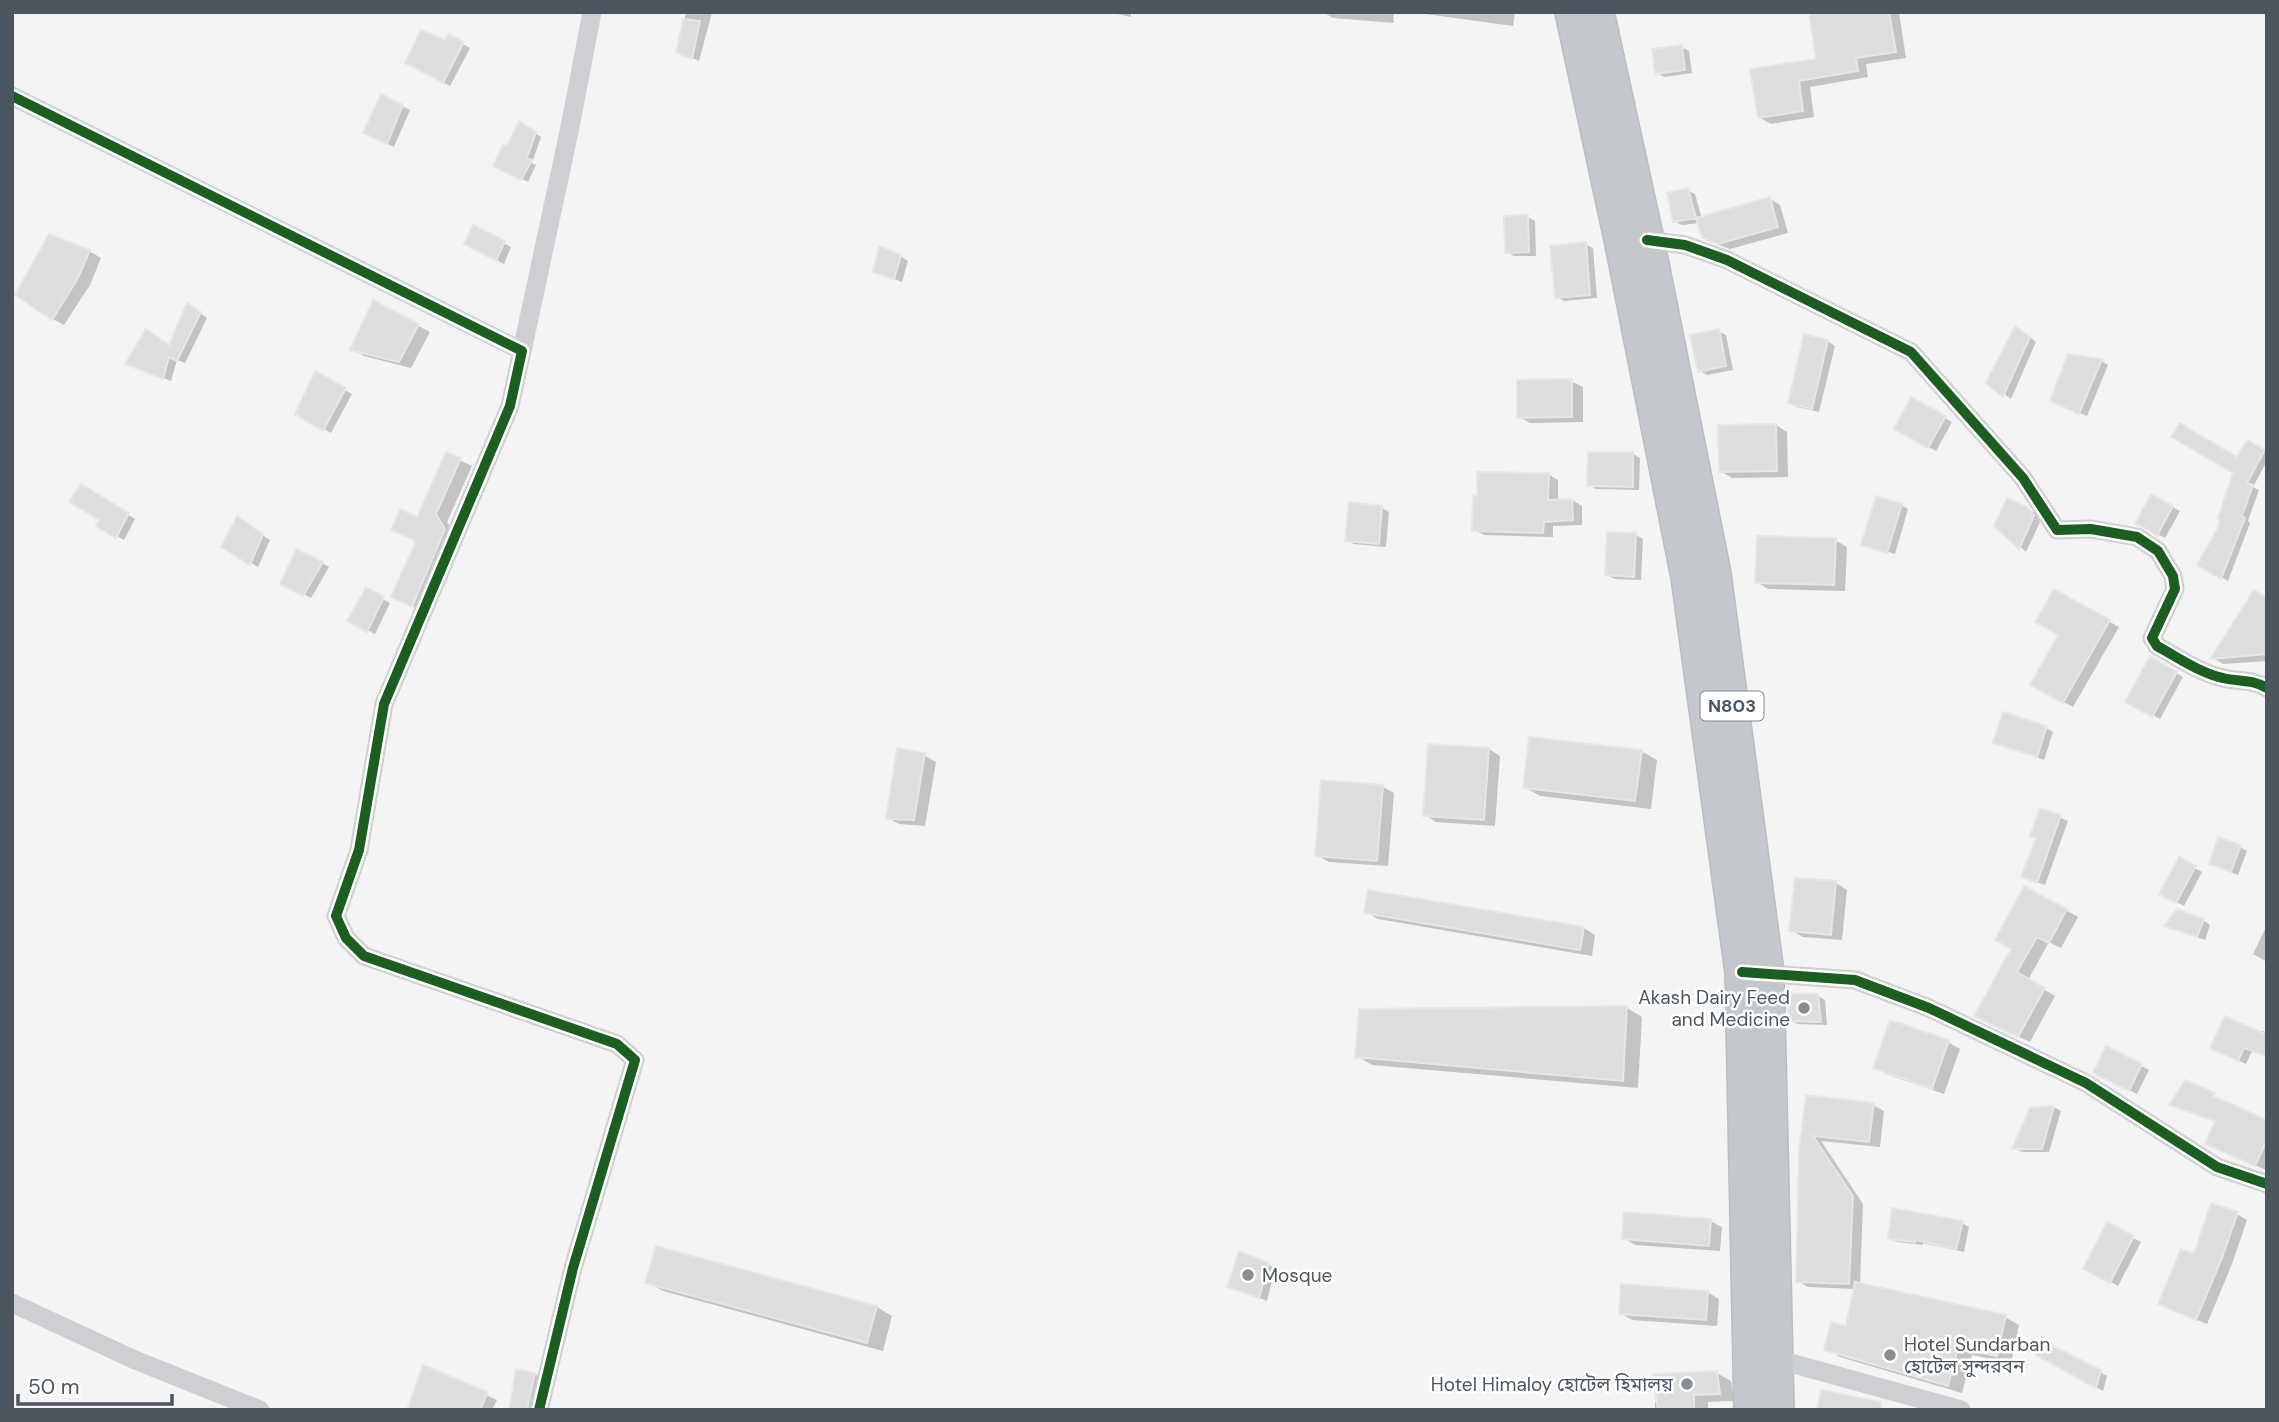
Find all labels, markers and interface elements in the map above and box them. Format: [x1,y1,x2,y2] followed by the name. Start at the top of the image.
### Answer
[1700,692,1764,720] road number: N803
[1638,985,1790,1032] place label: Akash Dairy Feed and Medicine
[1796,1000,1812,1016] marker: Akash Dairy Feed and Medicine
[1262,1263,1332,1288] place label: Mosque
[1240,1267,1256,1283] marker: Mosque
[1904,1332,2050,1379] place label: Hotel Sundarban হোটেল সুন্দরবন
[1882,1347,1898,1363] marker: Hotel Sundarban হোটেল সুন্দরবন
[18,1362,172,1406] scale bar
[1431,1372,1674,1397] place label: Hotel Himaloy হোটেল হিমালয়
[28,1373,79,1401] text: 50 m
[1679,1376,1695,1392] marker: Hotel Himaloy হোটেল হিমালয়

